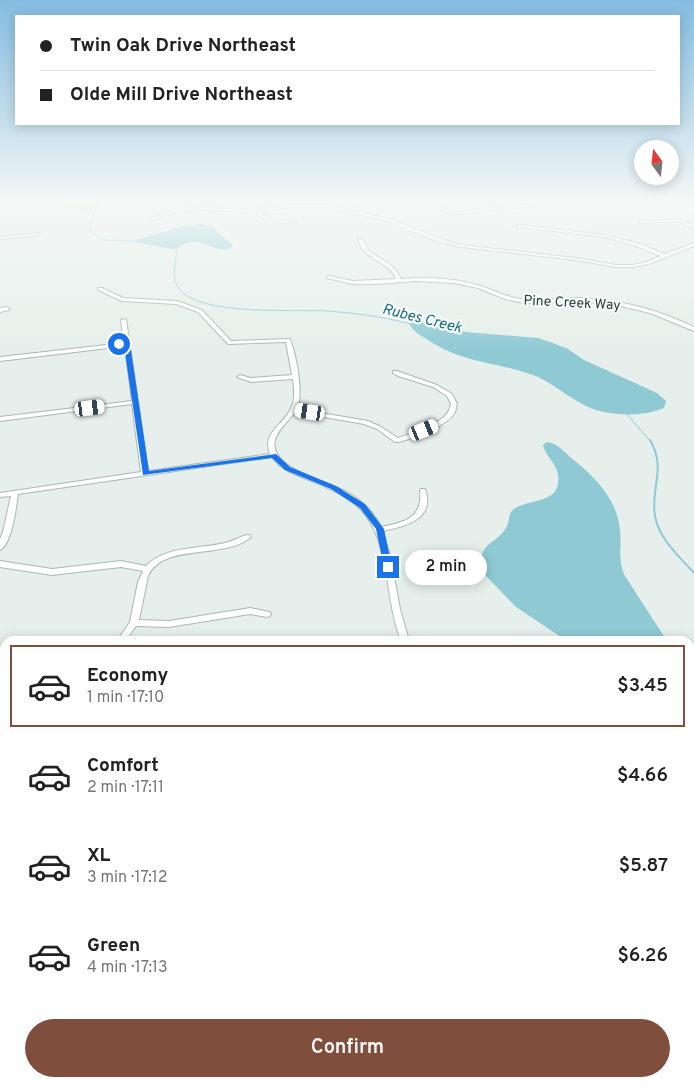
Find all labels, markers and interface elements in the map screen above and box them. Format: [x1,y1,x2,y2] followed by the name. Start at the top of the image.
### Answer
[70,34,296,58] text: Twin Oak Drive Northeast
[70,83,293,107] text: Olde Mill Drive Northeast
[634,140,679,185] north arrow
[634,140,679,185] map controls
[523,292,621,315] street label: Pine Creek Way
[380,300,464,339] water label: Rubes Creek
[108,333,130,355] route start
[74,399,105,417] car
[294,402,325,422] car
[407,417,440,443] car
[406,550,488,584] callout: 2 min
[377,556,399,578] route end
[425,557,467,577] text: 2 min
[27,664,72,709] icon: car
[87,664,168,688] text: Economy
[617,674,668,698] text: $3.45
[87,688,164,708] text: 1 min · 17:10
[27,754,72,799] icon: car
[87,754,159,778] text: Comfort
[617,764,668,788] text: $4.66
[87,778,164,798] text: 2 min · 17:11
[27,844,72,889] icon: car
[87,844,110,868] text: XL
[619,854,668,878] text: $5.87
[87,868,168,888] text: 3 min · 17:12
[27,934,72,979] icon: car
[87,934,140,958] text: Green
[617,944,668,968] text: $6.26
[87,958,168,978] text: 4 min · 17:13
[25,1019,670,1077] button: Confirm

